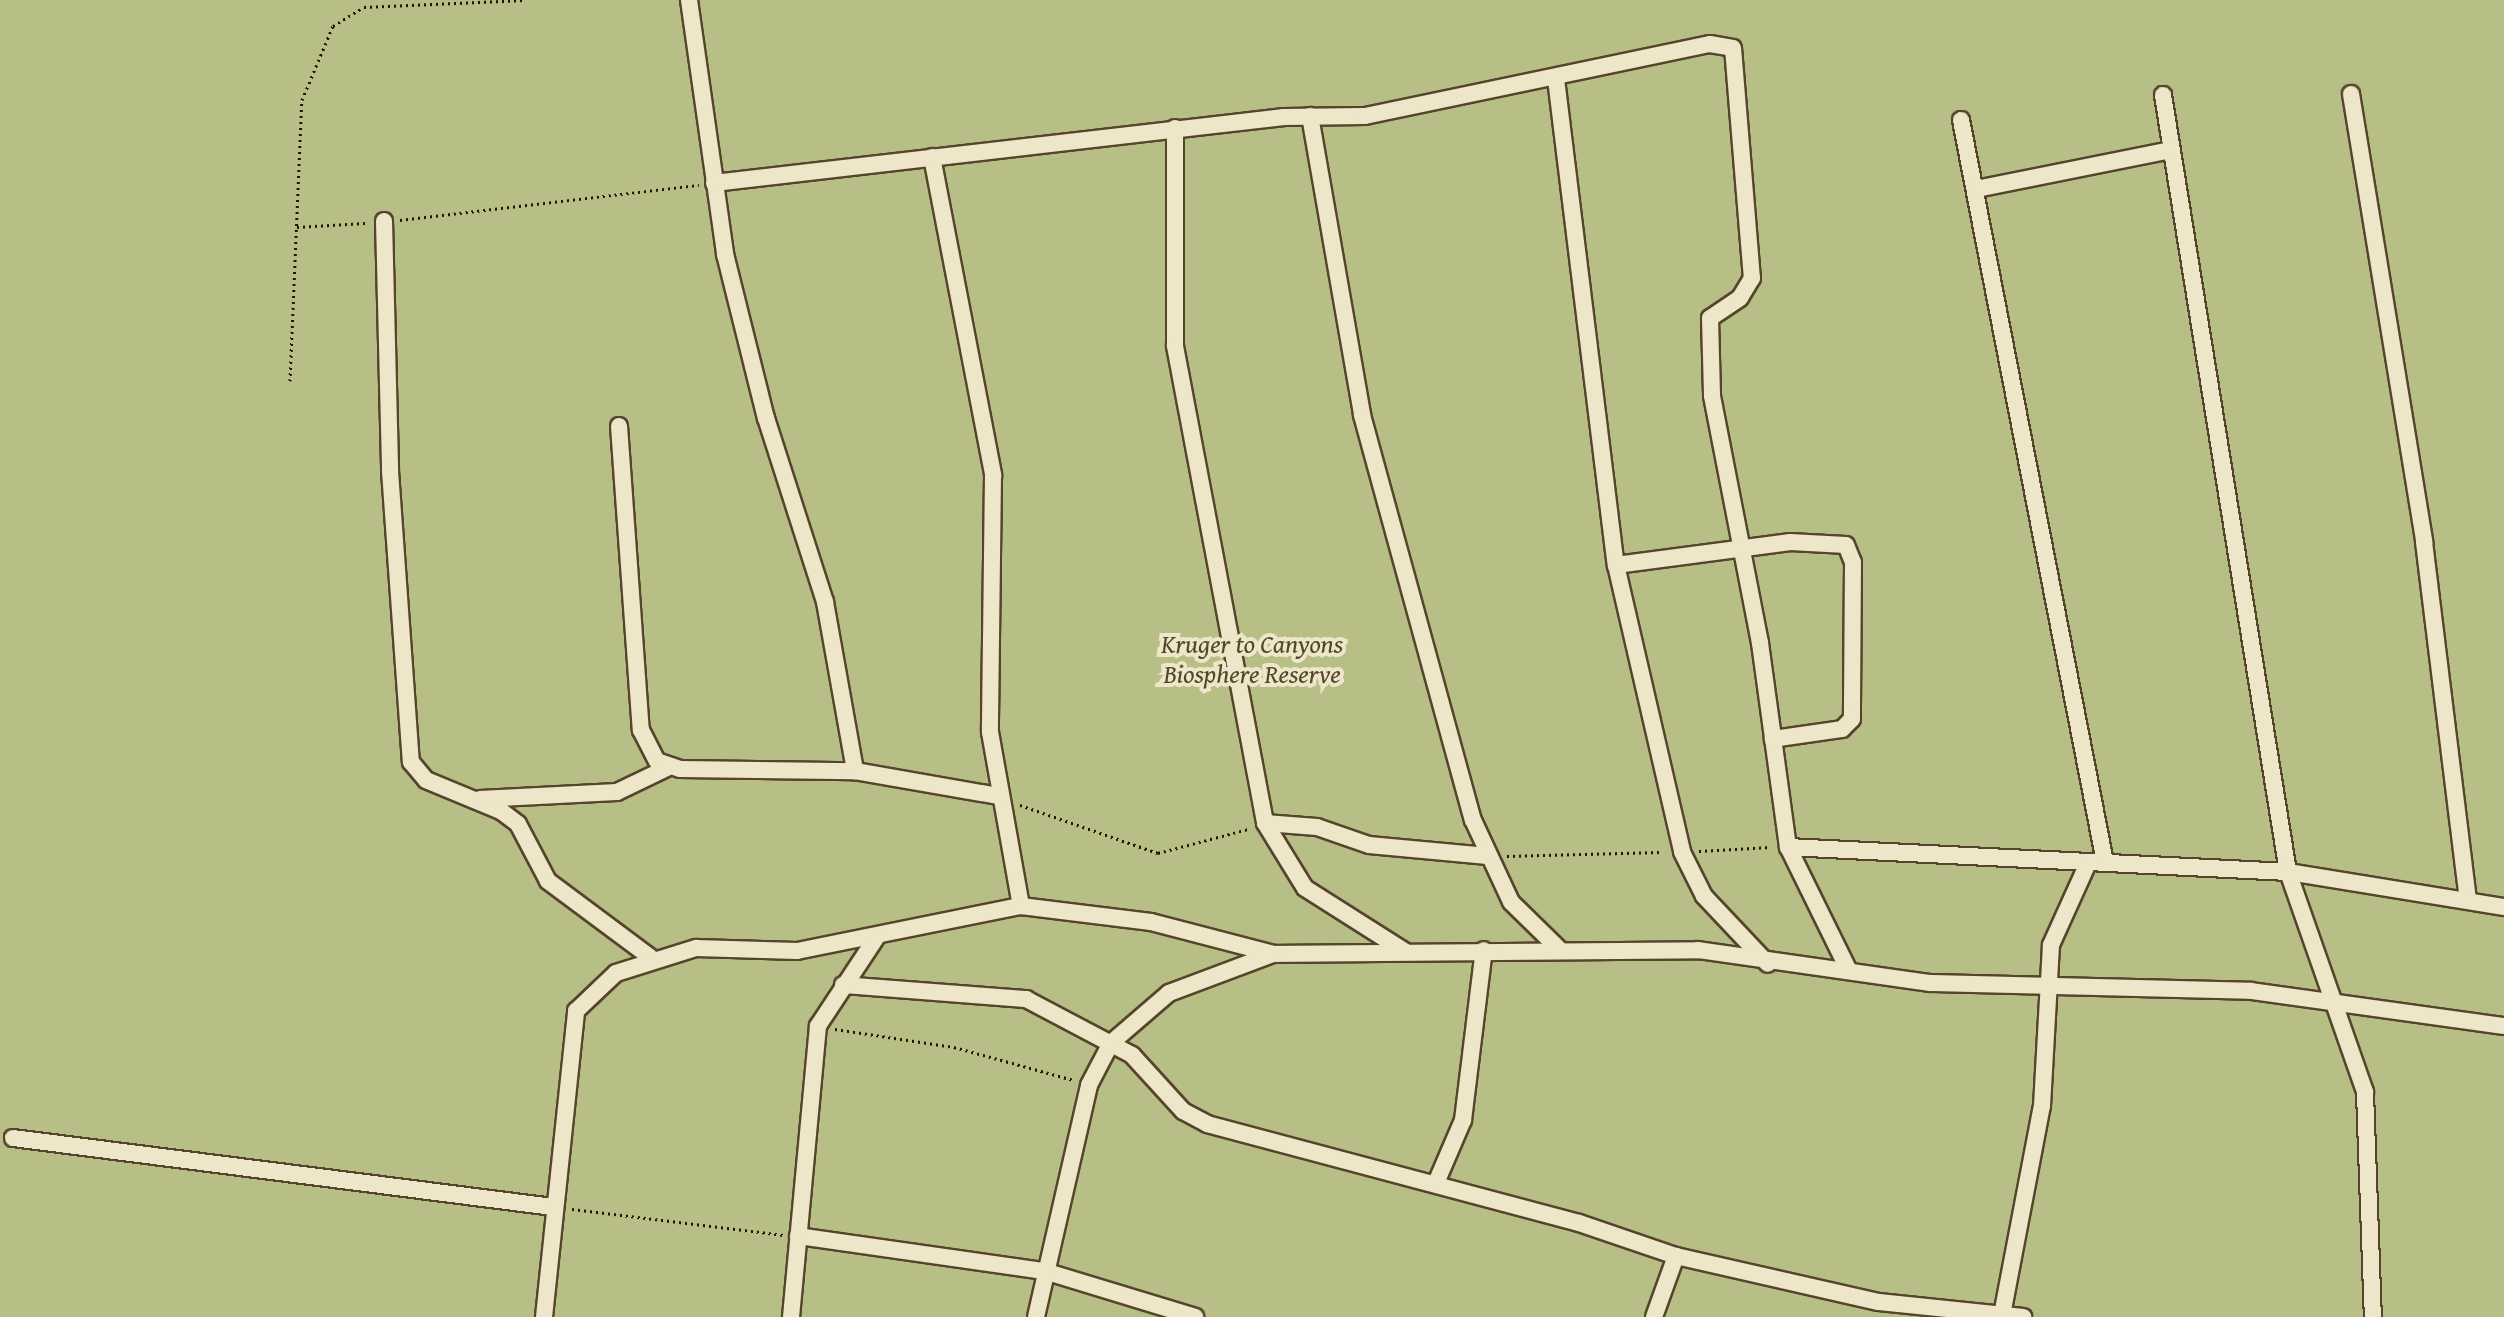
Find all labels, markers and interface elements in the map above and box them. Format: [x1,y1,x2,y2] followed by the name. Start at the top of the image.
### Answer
[1161,628,1343,690] park label: Kruger to Canyons Biosphere Reserve

